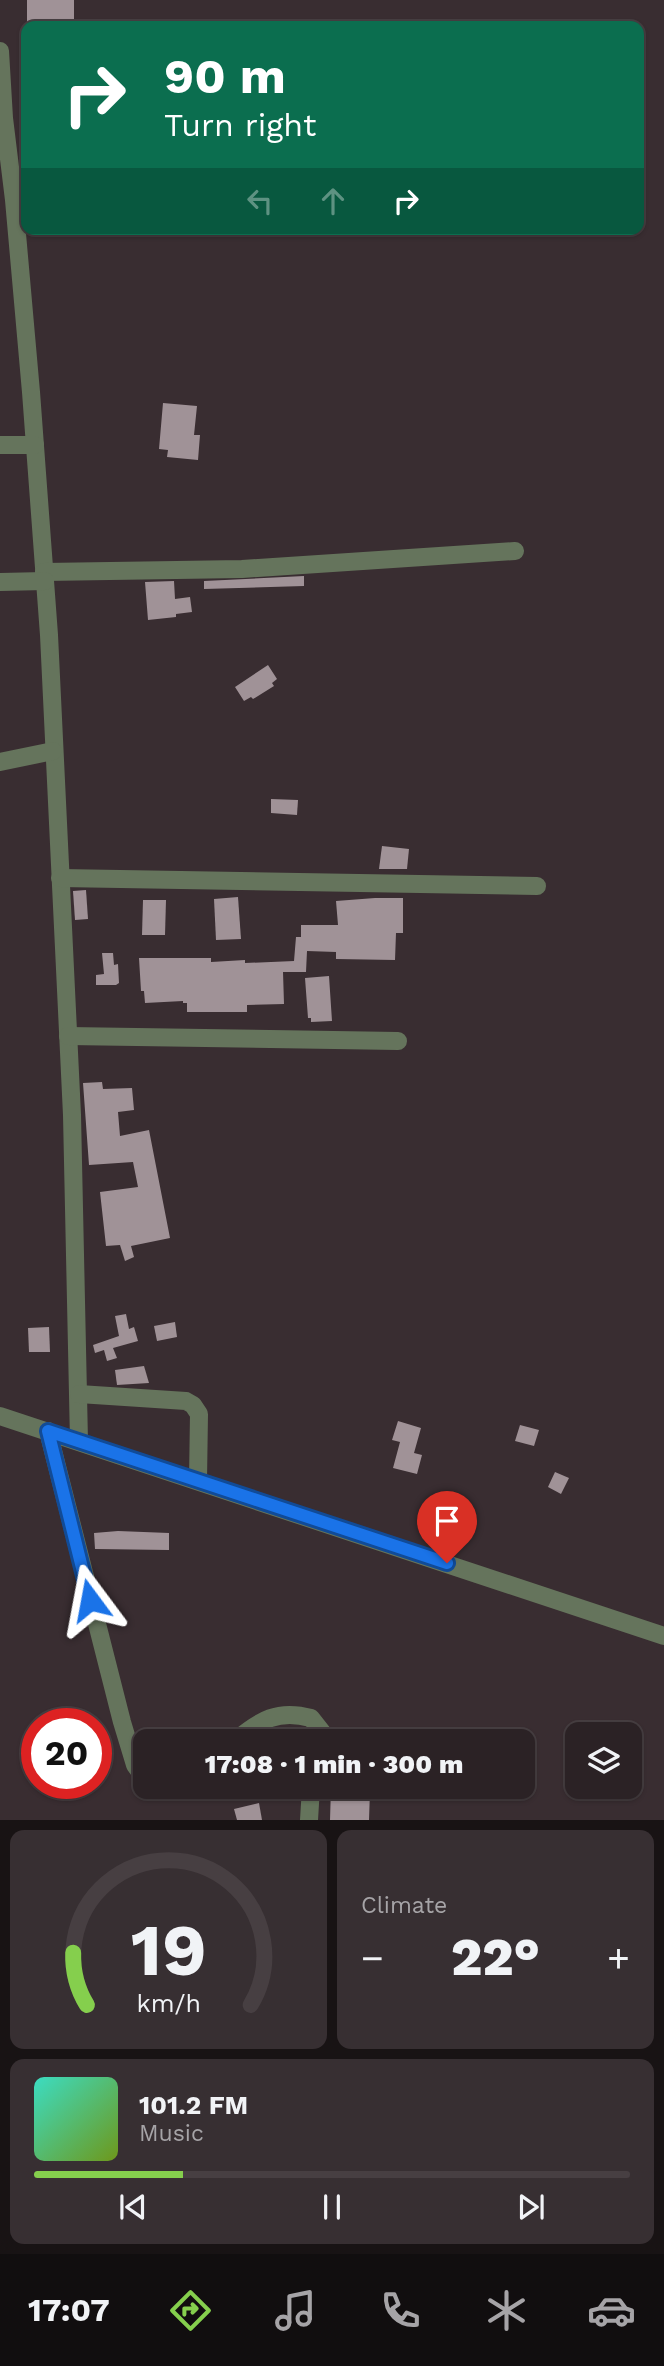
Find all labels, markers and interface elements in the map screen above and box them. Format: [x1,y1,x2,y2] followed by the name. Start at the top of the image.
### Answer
[164,47,286,105] text: 90 m
[49,49,140,140] icon: right
[164,106,316,144] text: Turn right
[241,182,279,220] icon: left
[314,182,352,220] icon: ahead
[387,182,425,220] icon: right
[417,1491,477,1563] pin
[428,1502,466,1540] icon: arrive
[53,1563,127,1637] position arrow
[21,1708,112,1799] speed limit sign: 20
[565,1722,642,1799] map controls
[565,1722,642,1799] button: layers
[205,1749,463,1779] text: 17:08 · 1 min · 300 m
[361,1892,447,1919] text: Climate
[130,1908,207,1994] text: 19
[451,1927,540,1988] text: 22°
[361,1936,384,1980] text: −
[607,1936,630,1980] text: +
[136,1989,201,2018] text: km/h
[139,2090,248,2120] text: 101.2 FM
[139,2120,204,2147] text: Music
[114,2188,152,2226] icon: previous
[313,2188,351,2226] icon: pause
[512,2188,550,2226] icon: next
[166,2286,215,2335] icon: directions
[271,2286,320,2335] icon: music
[376,2286,425,2335] icon: phone
[482,2286,531,2335] icon: climate
[587,2286,636,2335] icon: car
[28,2291,110,2329] text: 17:07

